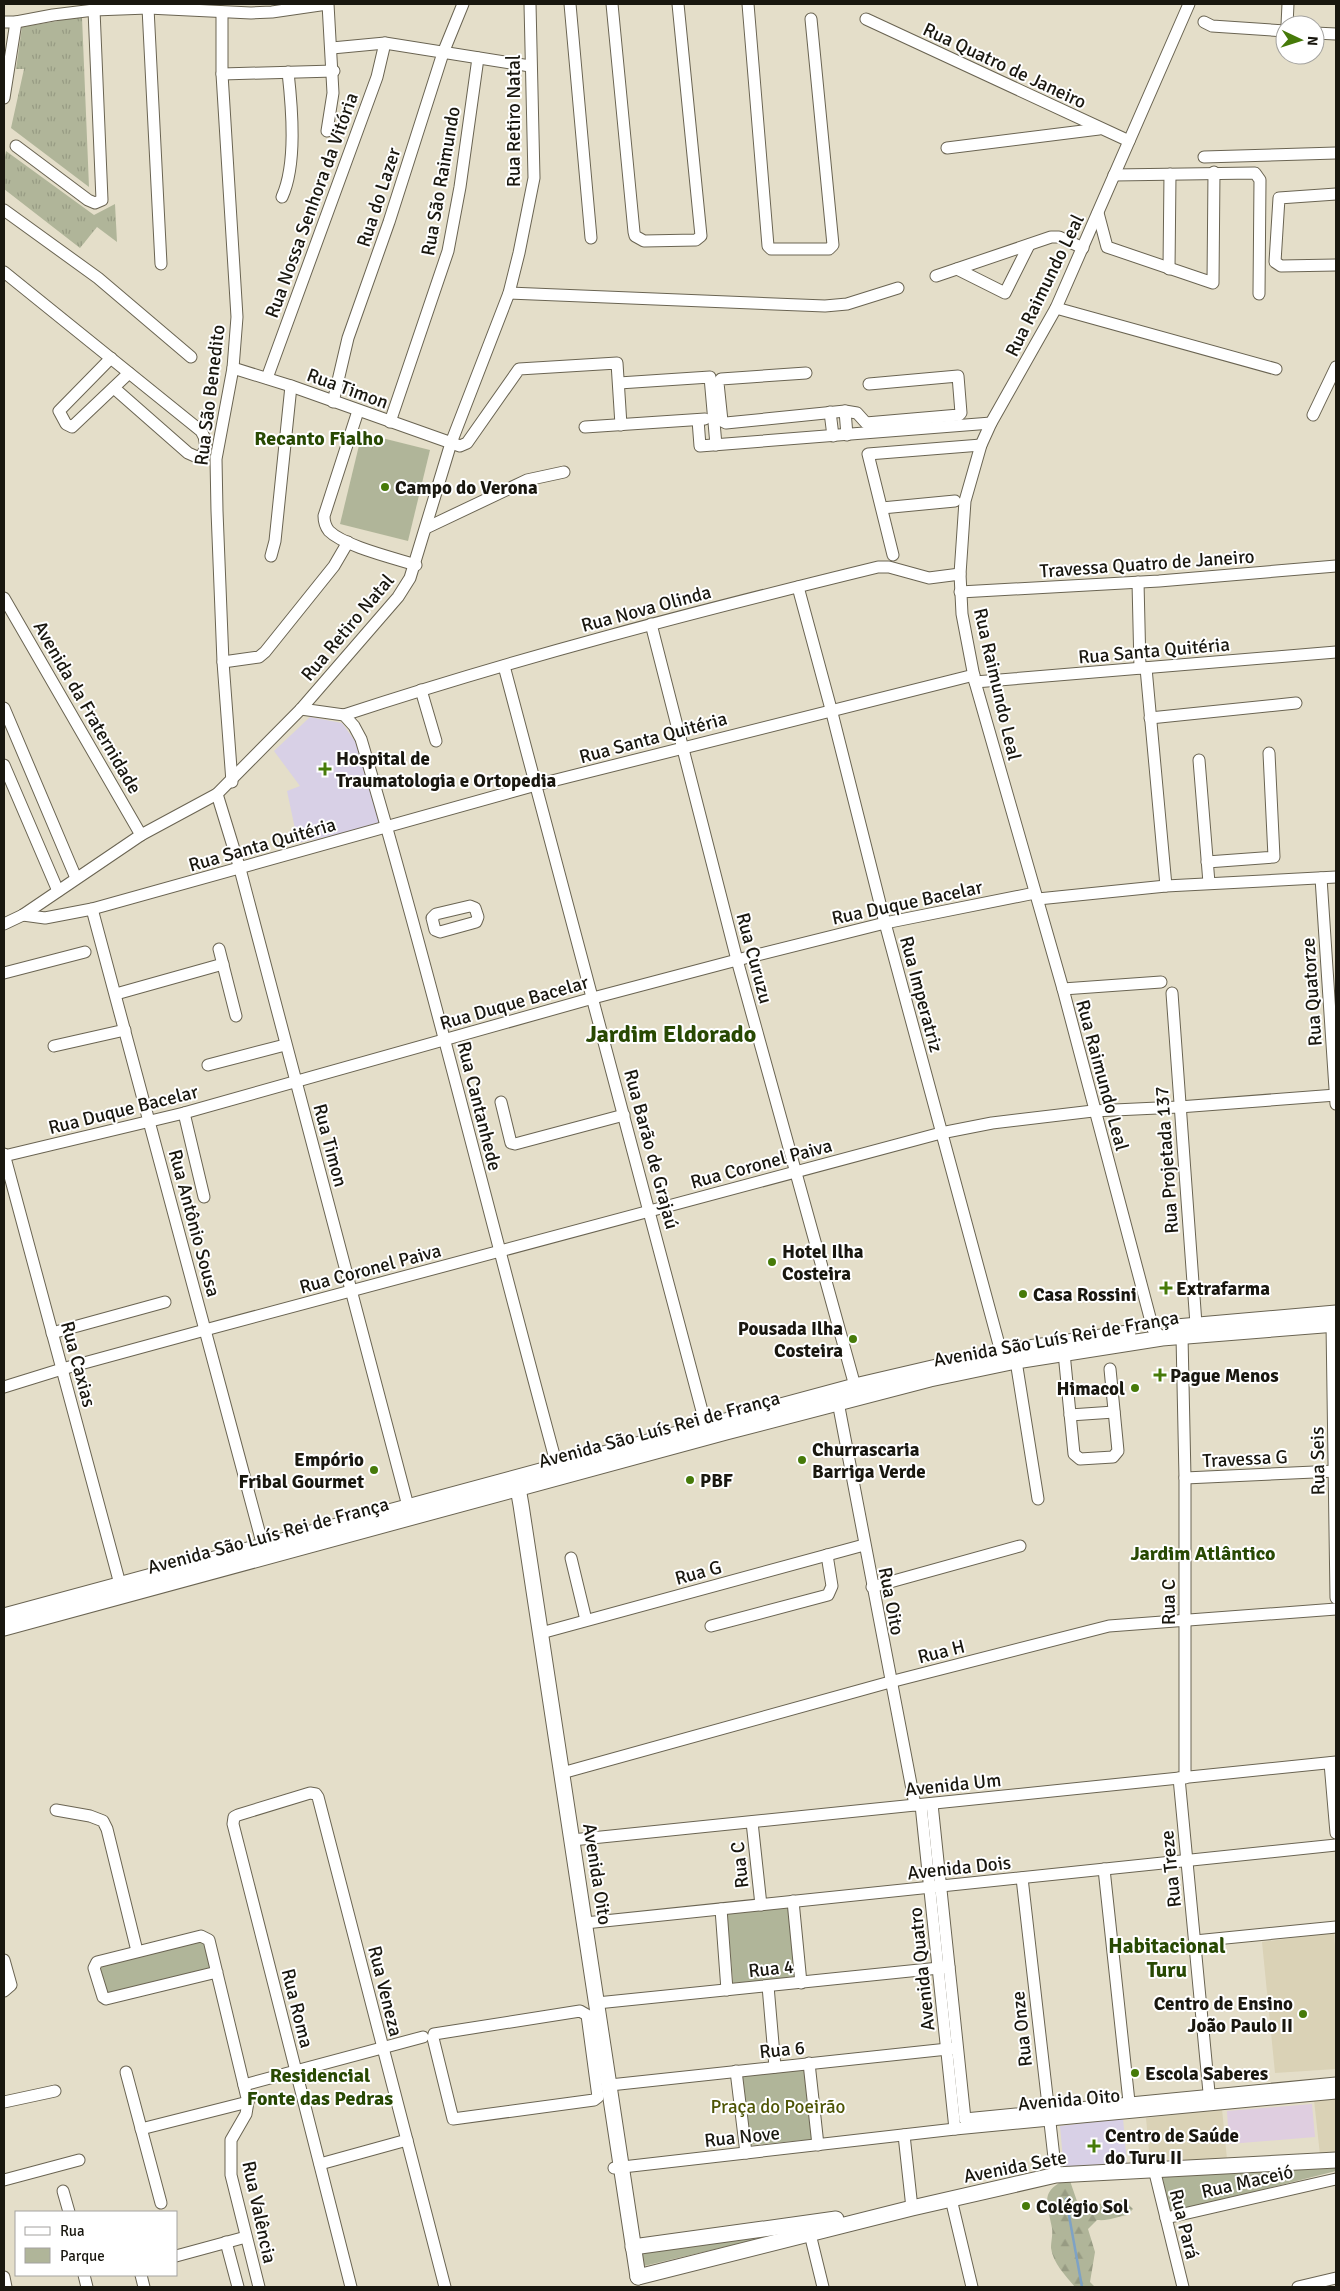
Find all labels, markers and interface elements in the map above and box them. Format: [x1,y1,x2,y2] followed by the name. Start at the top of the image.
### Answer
[1275,15,1325,65] north arrow
[919,17,1090,114] street label: Rua Quatro de Janeiro
[1304,35,1321,46] text: N
[502,55,526,187] street label: Rua Retiro Natal
[260,89,364,321] street label: Rua Nossa Senhora da Vitória
[416,104,466,258] street label: Rua São Raimundo
[352,144,406,250] street label: Rua do Lazer
[1000,210,1090,361] street label: Rua Raimundo Leal
[189,323,231,467] street label: Rua São Benedito
[304,363,392,415] street label: Rua Timon
[254,426,384,451] district label: Recanto Fialho
[395,476,538,500] place label: Campo do Verona
[379,481,391,493] marker: Campo do Verona
[1039,545,1255,583] street label: Travessa Quatro de Janeiro
[296,569,400,686] street label: Rua Retiro Natal
[579,580,714,638] street label: Rua Nova Olinda
[968,606,1026,763] street label: Rua Raimundo Leal
[28,617,147,798] street label: Avenida da Fraternidade
[1077,632,1231,670] street label: Rua Santa Quitéria
[577,707,730,769] street label: Rua Santa Quitéria
[336,747,557,793] place label: Hospital de Traumatologia e Ortopedia
[318,762,332,776] marker: Hospital de Traumatologia e Ortopedia
[186,812,339,877] street label: Rua Santa Quitéria
[830,875,985,931] street label: Rua Duque Bacelar
[730,910,778,1006] street label: Rua Curuzu
[894,933,948,1055] street label: Rua Imperatriz
[1296,937,1328,1047] street label: Rua Quatorze
[437,970,591,1036] street label: Rua Duque Bacelar
[1070,997,1134,1153] street label: Rua Raimundo Leal
[586,1019,756,1049] district label: Jardim Eldorado
[451,1039,507,1173] street label: Rua Cantanhede
[618,1067,684,1232] street label: Rua Barão de Grajaú
[46,1080,201,1140] street label: Rua Duque Bacelar
[1150,1085,1184,1235] street label: Rua Projetada 137
[307,1101,353,1189] street label: Rua Timon
[688,1134,835,1194] street label: Rua Coronel Paiva
[163,1147,225,1300] street label: Rua Antônio Sousa
[297,1239,444,1299] street label: Rua Coronel Paiva
[782,1240,864,1286] place label: Hotel Ilha Costeira
[766,1256,778,1268] marker: Hotel Ilha Costeira
[1176,1277,1270,1301] place label: Extrafarma
[1160,1282,1172,1294] marker: Extrafarma
[1033,1283,1137,1307] place label: Casa Rossini
[1017,1288,1029,1300] marker: Casa Rossini
[932,1306,1181,1372] street label: Avenida São Luís Rei de França
[738,1317,843,1363] place label: Pousada Ilha Costeira
[55,1319,101,1410] street label: Rua Caxias
[847,1333,859,1345] marker: Pousada Ilha Costeira
[1170,1364,1279,1388] place label: Pague Menos
[1154,1369,1166,1381] marker: Pague Menos
[1057,1377,1125,1401] place label: Himacol
[1129,1382,1141,1394] marker: Himacol
[536,1386,783,1474] street label: Avenida São Luís Rei de França
[1305,1426,1331,1496] street label: Rua Seis
[812,1438,926,1484] place label: Churrascaria Barriga Verde
[1202,1445,1288,1473] street label: Travessa G
[238,1448,364,1494] place label: Empório Fribal Gourmet
[796,1454,808,1466] marker: Churrascaria Barriga Verde
[368,1464,380,1476] marker: Empório Fribal Gourmet
[700,1469,733,1493] place label: PBF
[684,1474,696,1486] marker: PBF
[145,1492,392,1580] street label: Avenida São Luís Rei de França
[1131,1541,1275,1566] district label: Jardim Atlântico
[672,1555,724,1591] street label: Rua G
[873,1565,909,1638] street label: Rua Oito
[1157,1579,1181,1625] street label: Rua C
[915,1635,967,1669] street label: Rua H
[904,1768,1002,1802] street label: Avenida Um
[577,1822,617,1927] street label: Avenida Oito
[1155,1829,1187,1909] street label: Rua Treze
[726,1840,754,1889] street label: Rua C
[906,1851,1012,1885] street label: Avenida Dois
[904,1906,940,2032] street label: Avenida Quatro
[1108,1933,1226,1983] district label: Habitacional Turu
[362,1943,408,2039] street label: Rua Veneza
[747,1955,795,1983] street label: Rua 4
[276,1966,318,2050] street label: Rua Roma
[1006,1990,1038,2068] street label: Rua Onze
[1154,1992,1293,2038] place label: Centro de Ensino João Paulo II
[1297,2008,1309,2020] marker: Centro de Ensino João Paulo II
[758,2036,806,2064] street label: Rua 6
[1145,2062,1268,2086] place label: Escola Saberes
[247,2063,393,2111] district label: Residencial Fonte das Pedras
[1129,2067,1141,2079] marker: Escola Saberes
[1017,2084,1121,2116] street label: Avenida Oito
[711,2095,846,2119] park label: Praça do Poeirão
[703,2121,781,2153] street label: Rua Nove
[1105,2124,1239,2170] place label: Centro de Saúde do Turu II
[1087,2139,1101,2153] marker: Centro de Saúde do Turu II
[962,2145,1069,2189] street label: Avenida Sete
[236,2159,282,2266] street label: Rua Valência
[1199,2160,1296,2204] street label: Rua Maceió
[1164,2187,1204,2262] street label: Rua Pará
[1036,2195,1129,2219] place label: Colégio Sol
[1020,2200,1032,2212] marker: Colégio Sol
[15,2211,178,2276] legend
[60,2222,85,2240] text: Rua
[60,2247,105,2265] text: Parque

